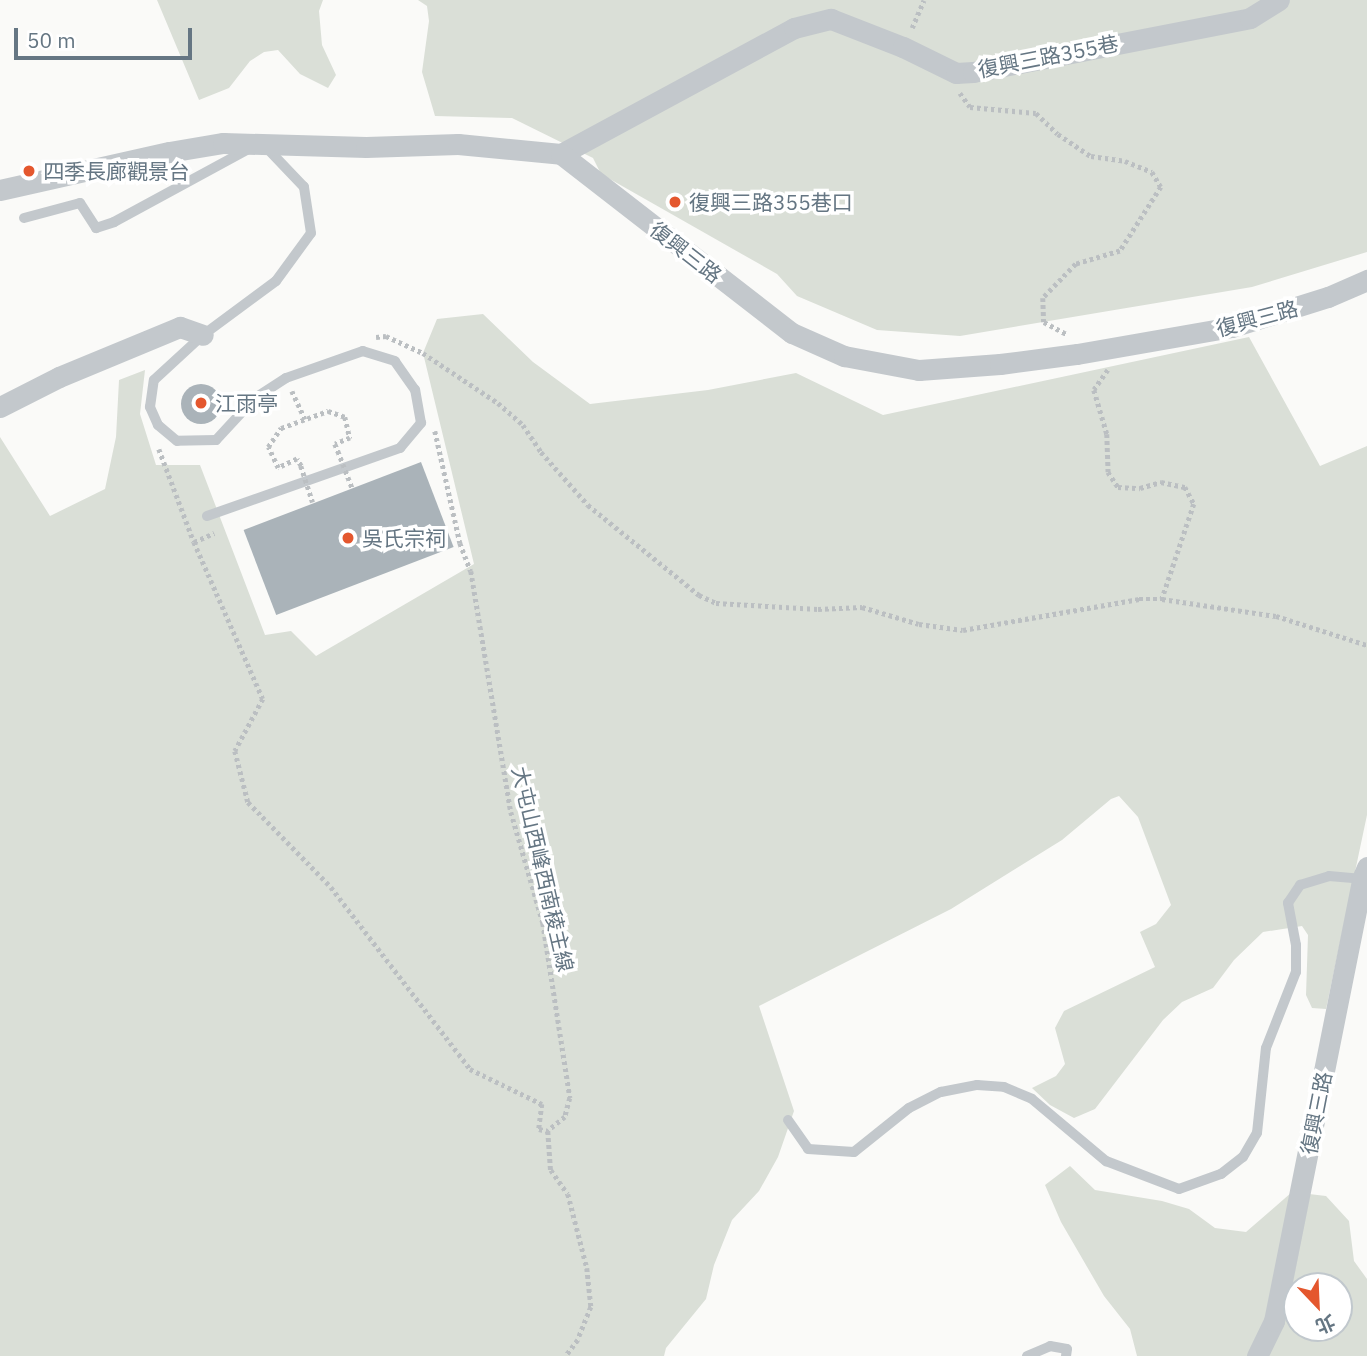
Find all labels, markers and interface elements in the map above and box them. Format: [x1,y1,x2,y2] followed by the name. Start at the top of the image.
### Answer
[18,14,196,58] scale bar
[27,26,76,54] text: 50 m
[976,30,1120,82] street label: 復興三路355巷
[43,158,190,184] place label: 四季長廊觀景台
[21,163,37,179] marker: 四季長廊觀景台
[689,189,853,215] place label: 復興三路355巷口
[667,194,683,210] marker: 復興三路355巷口
[645,216,727,288] street label: 復興三路
[1213,295,1301,341] street label: 復興三路
[215,390,278,416] place label: 江雨亭
[193,395,209,411] marker: 江雨亭
[362,525,446,551] place label: 吳氏宗祠
[340,530,356,546] marker: 吳氏宗祠
[507,764,579,974] street label: 大屯山西峰西南稜主線
[1296,1069,1336,1157] street label: 復興三路
[1283,1272,1353,1342] north arrow
[1312,1310,1339,1339] text: 北

